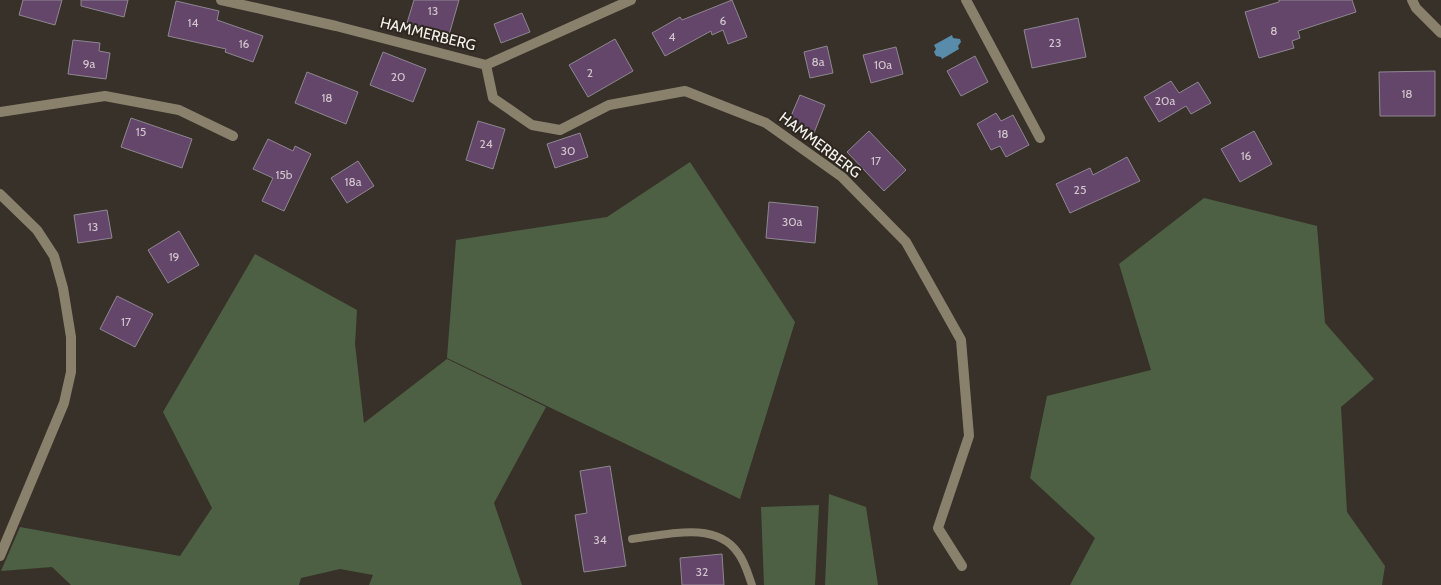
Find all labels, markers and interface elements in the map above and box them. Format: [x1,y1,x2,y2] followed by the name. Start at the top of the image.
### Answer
[428,3,438,18] house number: 13
[378,13,478,55] street label: HAMMERBERG
[720,13,727,28] house number: 6
[188,15,198,30] house number: 14
[1270,23,1278,38] house number: 8
[669,29,676,44] house number: 4
[1049,35,1061,50] house number: 23
[239,36,250,51] house number: 16
[811,54,825,69] house number: 8a
[83,56,96,71] house number: 9a
[874,57,892,72] house number: 10a
[587,65,593,80] house number: 2
[391,69,405,84] house number: 20
[1401,86,1413,101] house number: 18
[321,90,333,105] house number: 18
[1155,93,1175,108] house number: 20a
[776,108,864,182] street label: HAMMERBERG
[136,124,146,139] house number: 15
[997,126,1009,141] house number: 18
[479,136,493,151] house number: 24
[561,143,575,158] house number: 30
[1241,148,1252,163] house number: 16
[871,153,881,168] house number: 17
[275,167,293,182] house number: 15b
[345,174,362,189] house number: 18a
[1074,182,1086,197] house number: 25
[782,214,803,229] house number: 30a
[88,219,98,234] house number: 13
[169,249,180,264] house number: 19
[121,314,131,329] house number: 17
[593,532,607,547] house number: 34
[696,564,708,579] house number: 32

